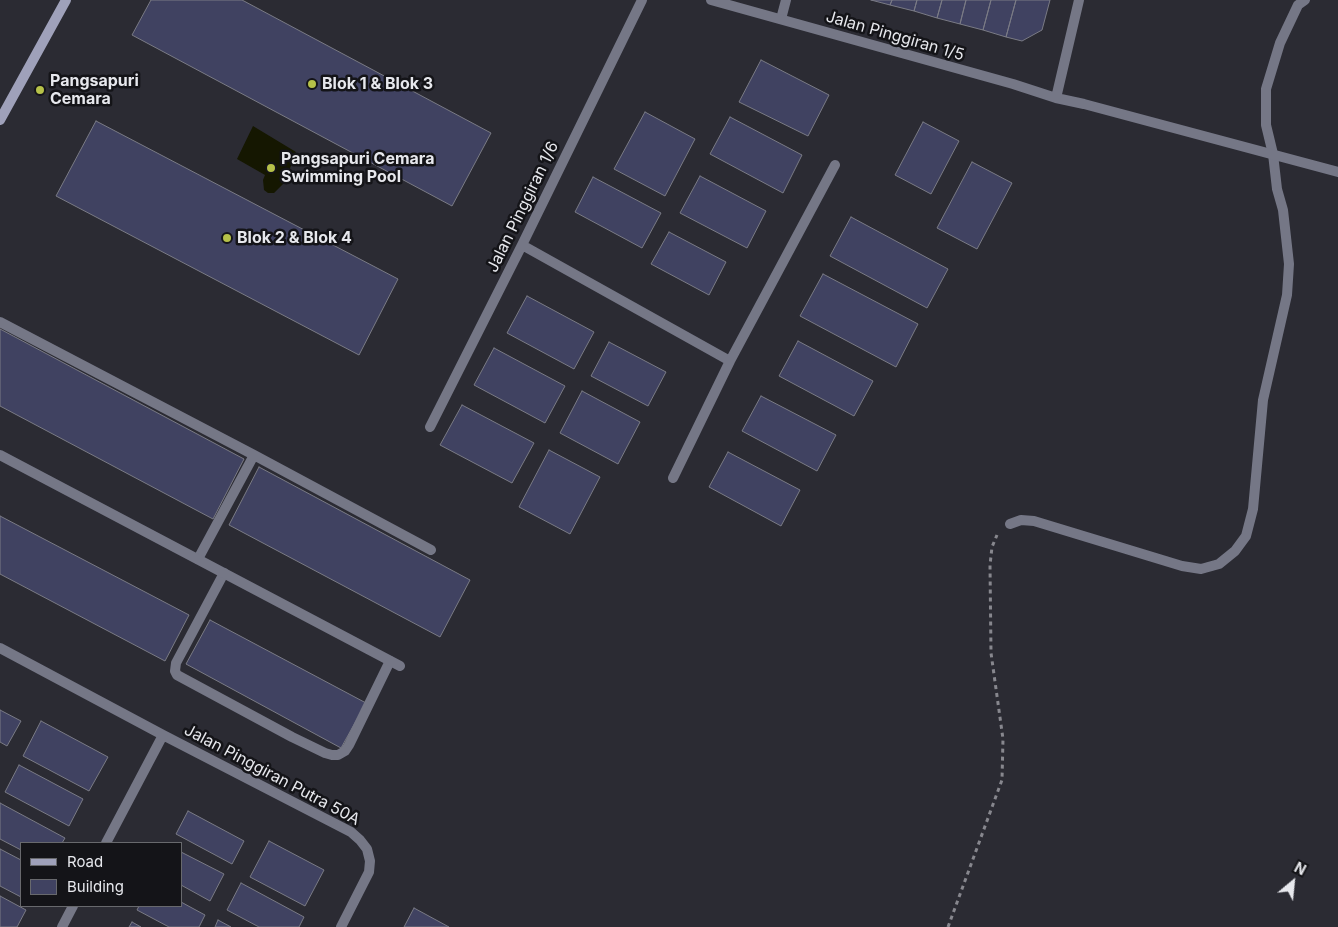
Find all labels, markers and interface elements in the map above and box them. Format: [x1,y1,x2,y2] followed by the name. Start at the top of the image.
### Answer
[824,7,966,65] street label: Jalan Pinggiran 1/5
[50,71,139,109] place label: Pangsapuri Cemara
[322,74,433,94] place label: Blok 1 & Blok 3
[306,78,318,90] marker: Blok 1 & Blok 3
[34,84,46,96] marker: Pangsapuri Cemara
[483,138,563,276] street label: Jalan Pinggiran 1/6
[281,149,434,187] place label: Pangsapuri Cemara Swimming Pool
[265,162,277,174] marker: Pangsapuri Cemara Swimming Pool
[237,228,352,248] place label: Blok 2 & Blok 4
[221,232,233,244] marker: Blok 2 & Blok 4
[181,720,363,830] street label: Jalan Pinggiran Putra 50A
[20,842,182,907] legend
[67,852,103,871] text: Road
[1268,857,1318,907] north arrow
[1292,858,1309,878] text: N
[67,877,124,896] text: Building

